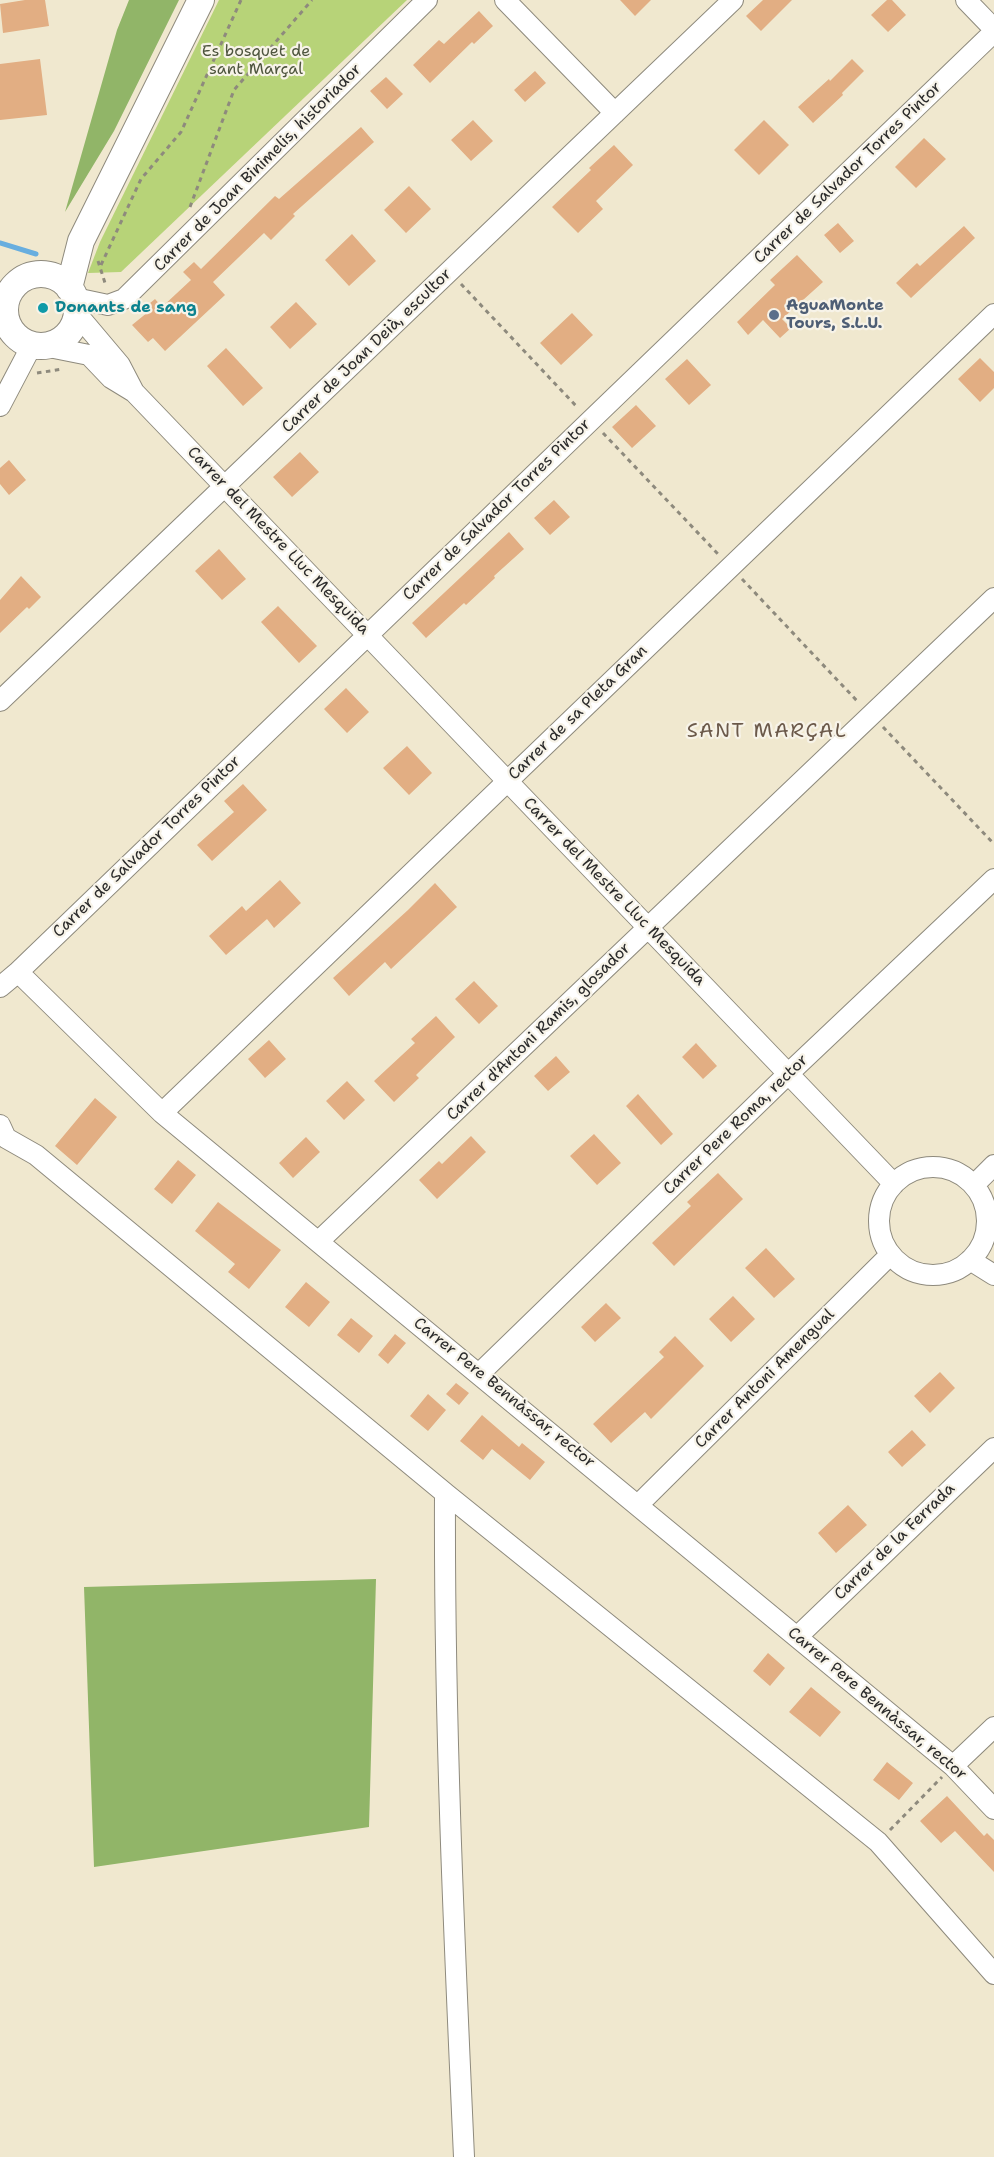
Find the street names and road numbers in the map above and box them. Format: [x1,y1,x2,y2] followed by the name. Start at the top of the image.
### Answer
[150,60,366,276] street label: Carrer de Joan Binimelis, historiador
[750,78,946,268] street label: Carrer de Salvador Torres Pintor
[278,265,456,437] street label: Carrer de Joan Deià, escultor
[399,415,595,605] street label: Carrer de Salvador Torres Pintor
[183,443,373,639] street label: Carrer del Mestre Lluc Mesquida
[505,642,651,784] street label: Carrer de sa Pleta Gran
[49,752,245,942] street label: Carrer de Salvador Torres Pintor
[519,794,709,990] street label: Carrer del Mestre Lluc Mesquida
[443,939,635,1125] street label: Carrer d'Antoni Ramis, glosador
[660,1051,812,1199] street label: Carrer Pere Roma, rector
[691,1305,839,1453] street label: Carrer Antoni Amengual
[409,1314,599,1472] street label: Carrer Pere Bennàssar, rector
[831,1480,959,1604] street label: Carrer de la Ferrada
[784,1623,970,1785] street label: Carrer Pere Bennàssar, rector

